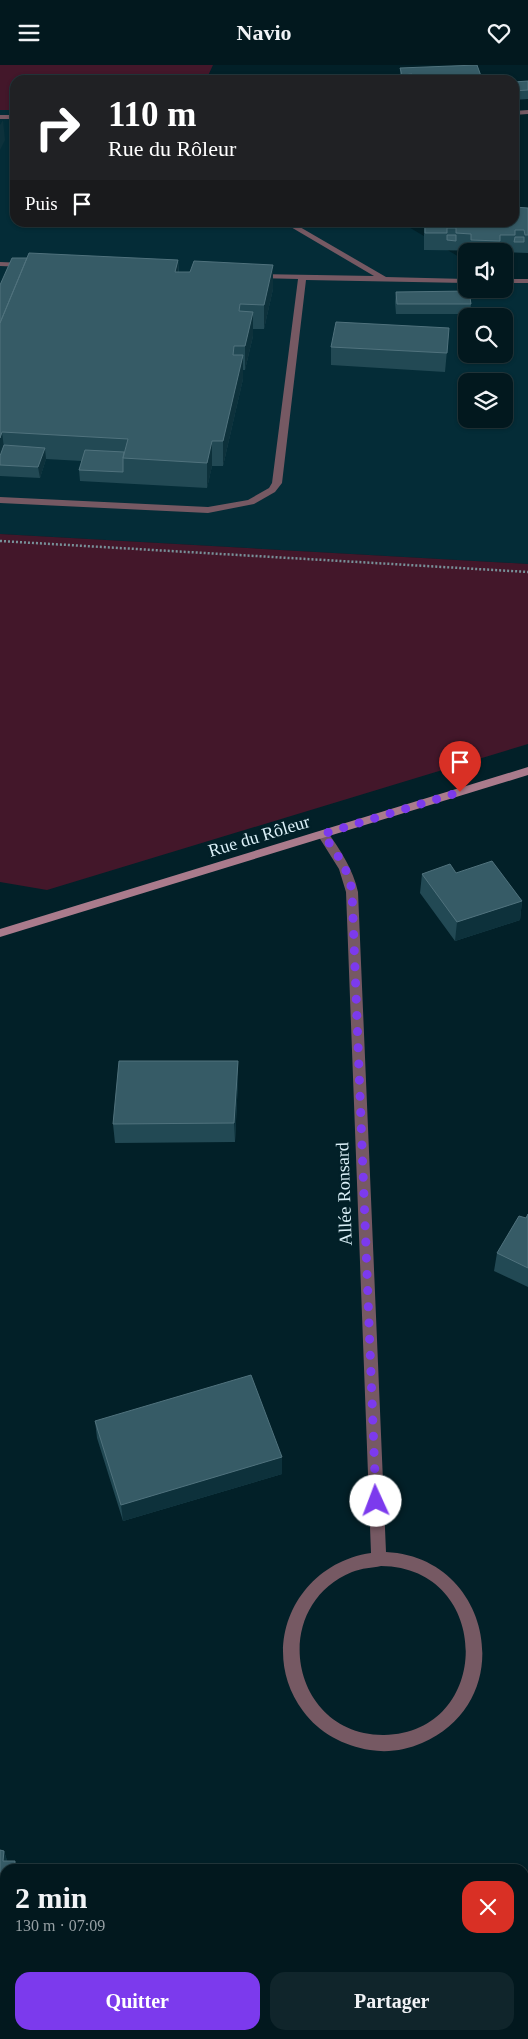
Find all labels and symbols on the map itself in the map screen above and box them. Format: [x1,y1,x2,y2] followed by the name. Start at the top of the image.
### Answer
[439,741,481,792] pin
[206,811,312,861] street label: Rue du Rôleur
[332,1142,356,1246] street label: Allée Ronsard
[349,1474,401,1526] position arrow

